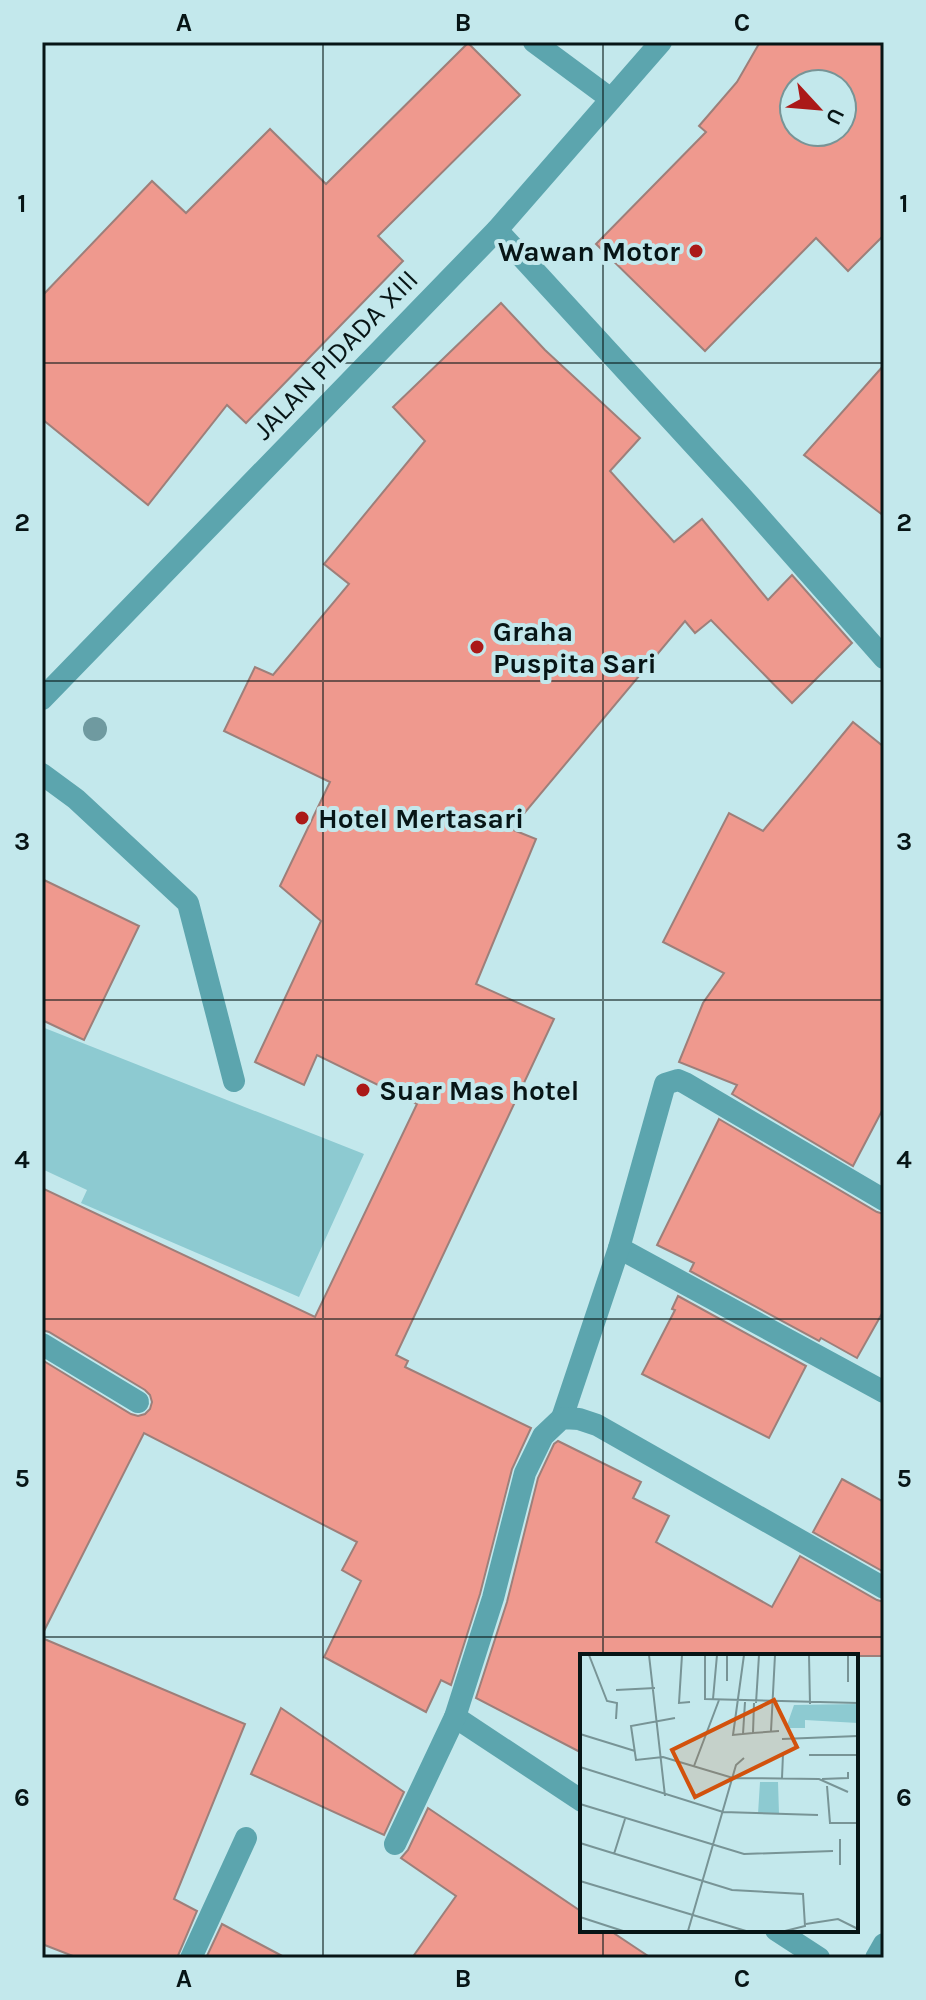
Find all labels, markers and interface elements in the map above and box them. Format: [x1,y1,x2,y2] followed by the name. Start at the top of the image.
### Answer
[176,7,192,38] text: A
[455,7,471,38] text: B
[734,7,750,38] text: C
[778,68,858,148] north arrow
[820,104,850,129] text: U
[17,188,27,219] text: 1
[899,188,909,219] text: 1
[498,235,680,268] place label: Wawan Motor
[687,242,705,260] marker: Wawan Motor
[246,263,425,446] street label: JALAN PIDADA XIII
[14,507,30,538] text: 2
[896,507,912,538] text: 2
[493,615,657,680] place label: Graha Puspita Sari
[468,638,486,656] marker: Graha Puspita Sari
[318,802,524,835] place label: Hotel Mertasari
[293,809,311,827] marker: Hotel Mertasari
[14,826,30,857] text: 3
[896,826,912,857] text: 3
[379,1074,579,1107] place label: Suar Mas hotel
[354,1081,372,1099] marker: Suar Mas hotel
[14,1144,30,1175] text: 4
[896,1144,912,1175] text: 4
[14,1463,30,1494] text: 5
[896,1463,912,1494] text: 5
[580,1654,858,1932] inset map
[14,1782,30,1813] text: 6
[896,1782,912,1813] text: 6
[176,1963,192,1994] text: A
[455,1963,471,1994] text: B
[734,1963,750,1994] text: C

